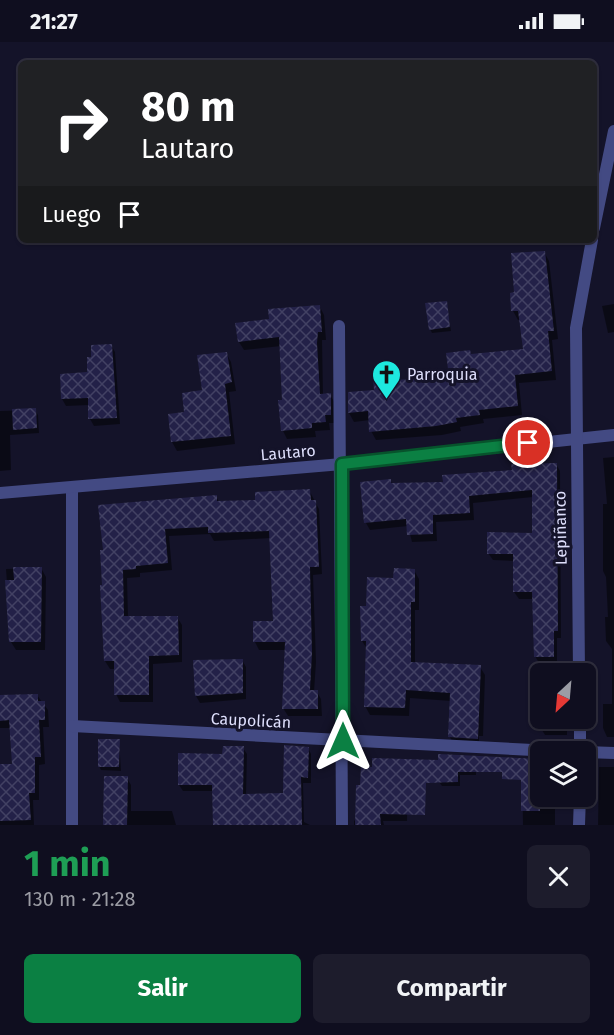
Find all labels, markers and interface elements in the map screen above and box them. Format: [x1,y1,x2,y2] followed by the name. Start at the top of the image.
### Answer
[30,8,78,35] text: 21:27
[141,82,235,132] text: 80 m
[42,84,120,162] icon: right
[141,133,234,165] text: Lautaro
[113,198,146,231] icon: arrive
[42,201,101,228] text: Luego
[370,358,402,400] church icon: Parroquia
[407,365,477,384] place label: Parroquia
[502,417,553,468] pin
[511,426,544,459] icon: arrive
[260,441,316,464] street label: Lautaro
[550,491,571,565] street label: Lepiñanco
[530,663,596,729] north arrow
[530,663,596,807] map controls
[210,709,292,732] street label: Caupolicán
[311,709,375,773] position arrow
[530,741,596,807] button: layers
[24,842,111,886] text: 1 min
[527,845,590,908] button: close
[24,887,135,911] text: 130 m · 21:28
[24,954,301,1023] button: Salir
[313,954,590,1023] button: Compartir

